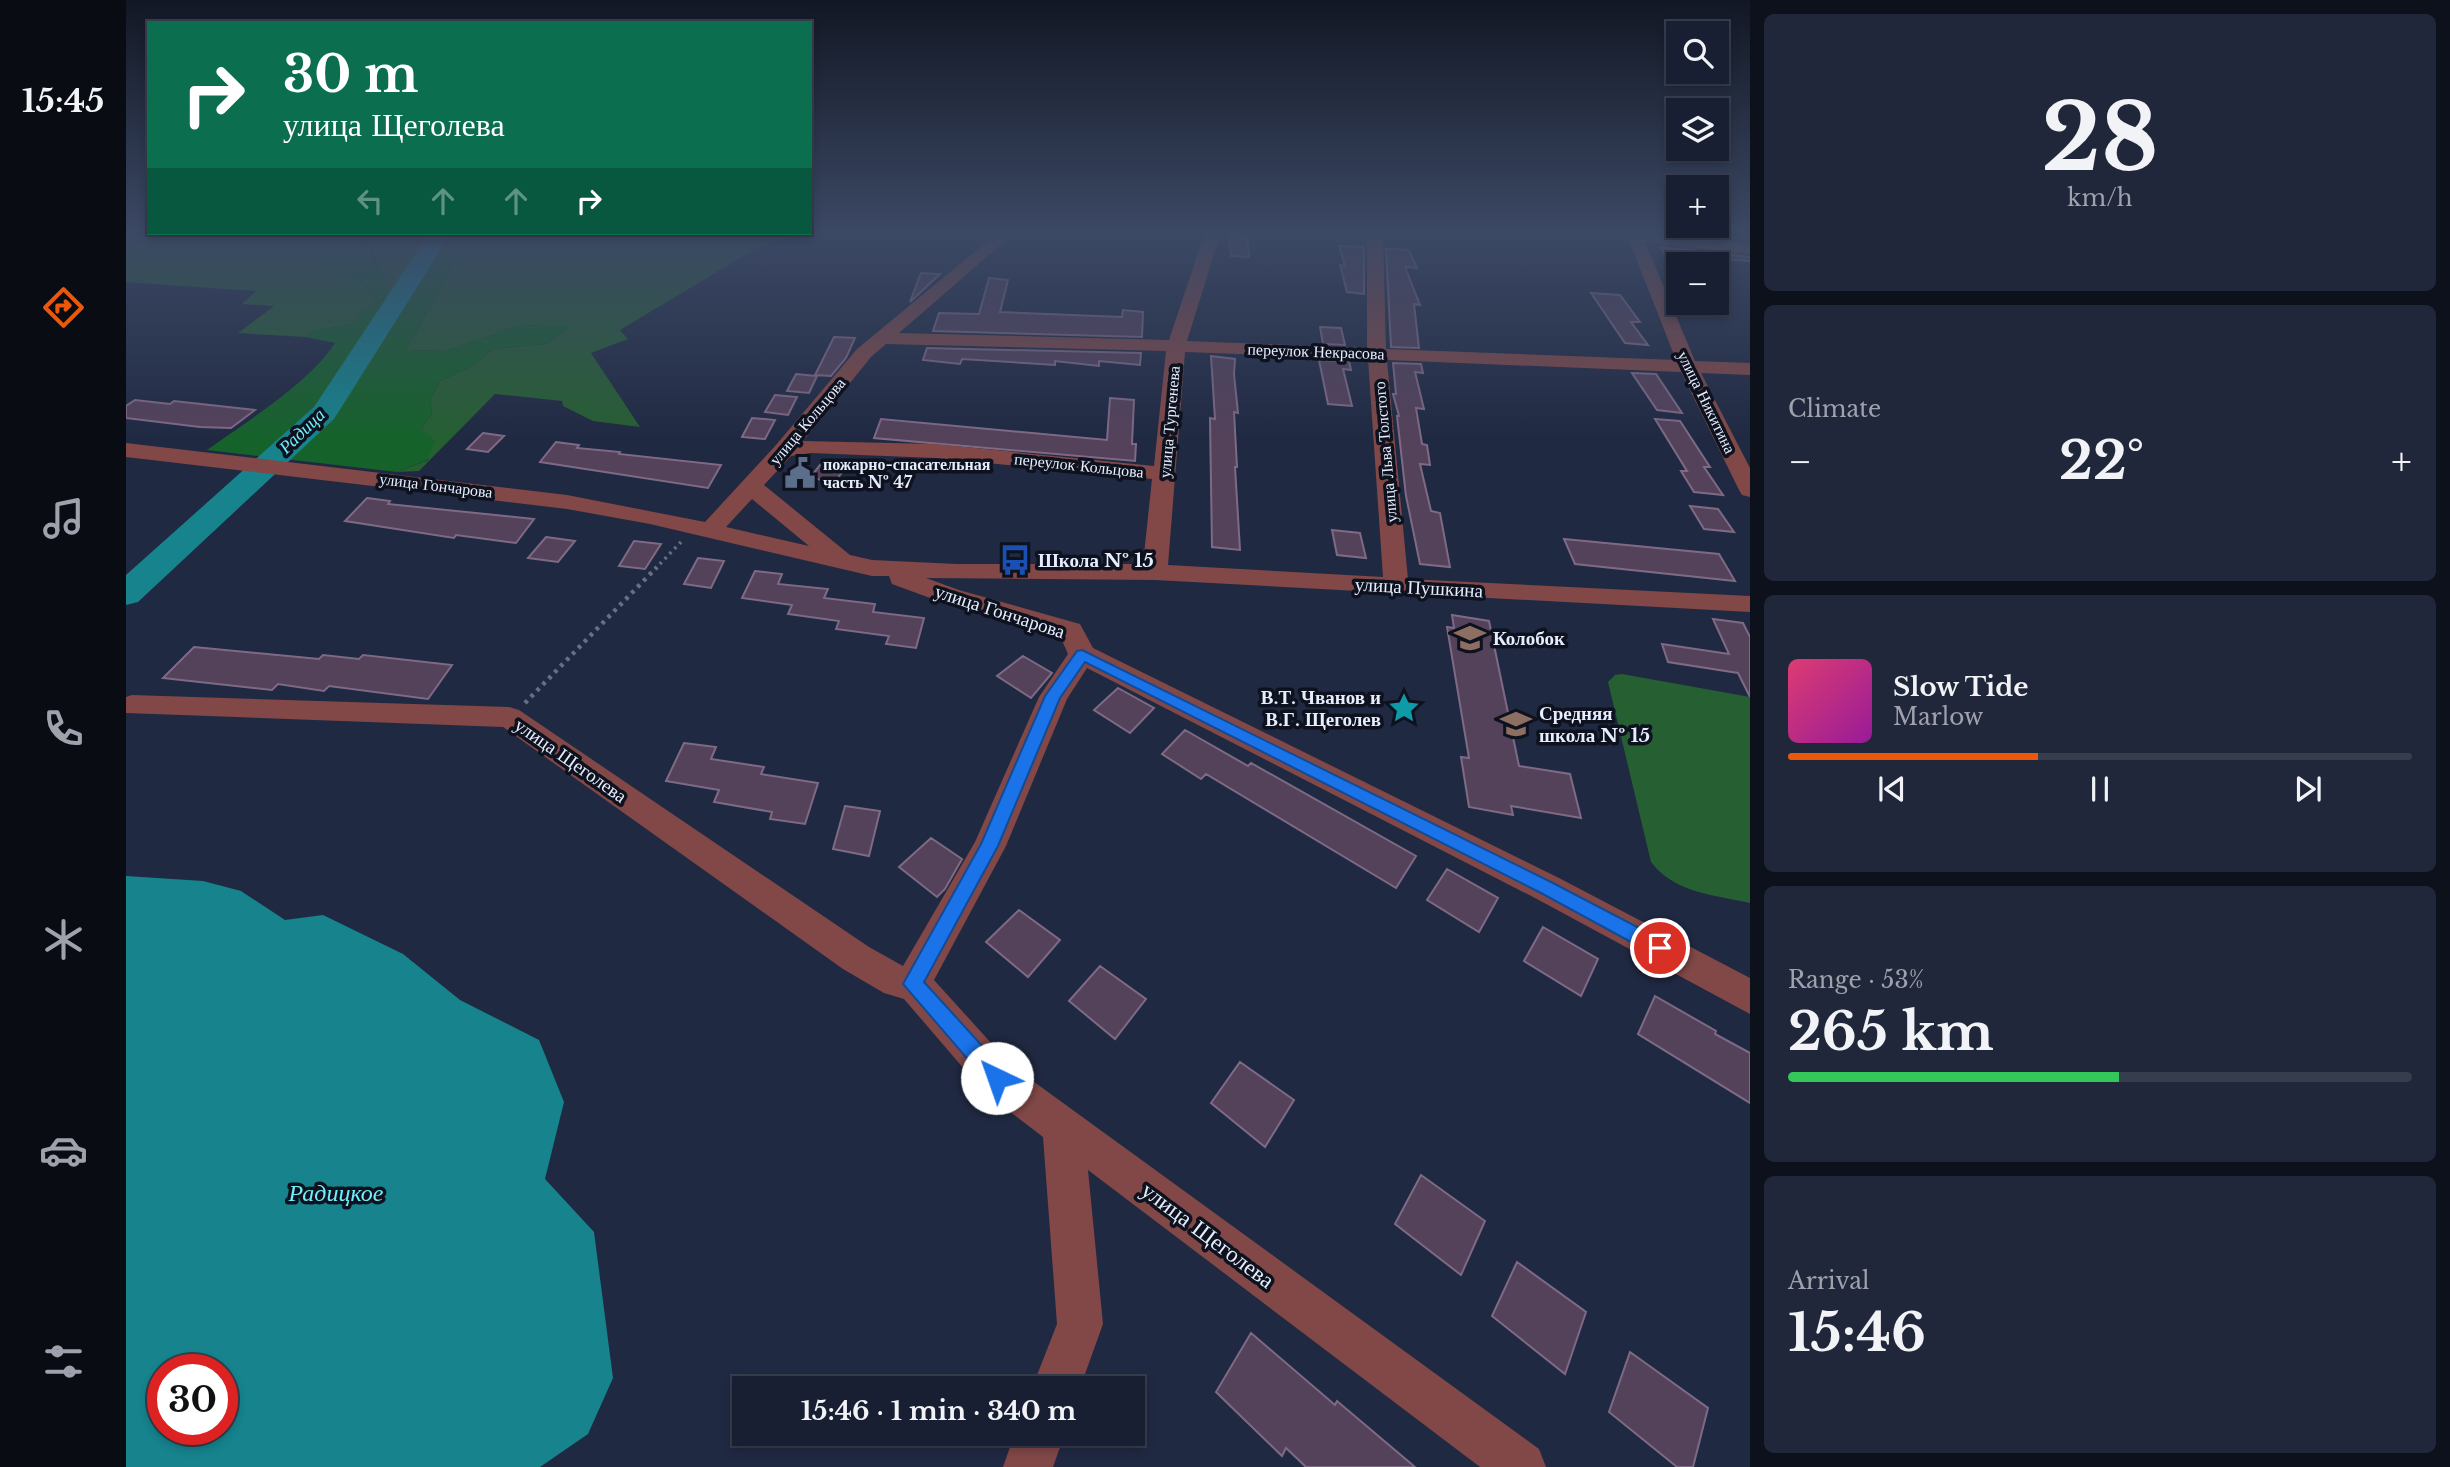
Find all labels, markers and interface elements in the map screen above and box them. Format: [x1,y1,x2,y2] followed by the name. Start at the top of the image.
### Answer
[1666,21,1729,315] map controls
[1666,21,1729,84] button: search
[283,44,418,105] text: 30 m
[168,49,259,140] icon: right
[22,81,104,121] text: 15:45
[2041,82,2159,195] text: 28
[1666,98,1729,161] button: layers
[283,105,505,145] text: улица Щеголева
[1666,175,1729,238] button: +
[351,182,389,220] icon: left
[424,182,462,220] icon: ahead
[497,182,535,220] icon: ahead
[570,182,608,220] icon: right
[2067,184,2133,212] text: km/h
[1666,252,1729,315] button: −
[39,283,88,332] icon: directions
[1247,339,1385,363] street label: переулок Некрасова
[1674,347,1740,457] street label: улица Никитина
[1154,365,1184,479] street label: улица Тургенева
[765,373,849,469] street label: улица Кольцова
[1369,381,1401,523] street label: улица Льва Толстого
[1788,395,1881,423] text: Climate
[274,404,330,459] water label: Радица
[2059,429,2144,493] text: 22°
[1788,438,1812,485] text: −
[2391,438,2412,485] text: +
[1013,448,1145,482] street label: переулок Кольцова
[823,454,991,492] place label: пожарно-спасательная часть № 47
[783,456,817,490] public building icon: пожарно-спасательная часть № 47
[378,468,494,502] street label: улица Гончарова
[39,494,88,543] icon: music
[998,543,1032,577] bus stop icon: Школа № 15
[1038,549,1154,572] place label: Школа № 15
[1354,573,1484,602] street label: улица Пушкина
[932,580,1068,644] street label: улица Гончарова
[1453,621,1487,655] school or university icon: Колобок
[1493,627,1565,650] place label: Колобок
[1893,671,2029,703] text: Slow Tide
[1261,686,1381,731] place label: В.Т. Чванов и В.Г. Щеголев
[1387,691,1421,725] place icon: В.Т. Чванов и В.Г. Щеголев
[1539,702,1650,747] place label: Средняя школа № 15
[1893,703,1983,731] text: Marlow
[39,704,88,753] icon: phone
[1499,707,1533,741] school or university icon: Средняя школа № 15
[510,713,632,808] street label: улица Щеголева
[1873,770,1911,808] icon: previous
[2081,770,2119,808] icon: pause
[2289,770,2327,808] icon: next
[39,915,88,964] icon: climate
[1630,918,1690,978] pin
[1641,929,1679,967] icon: arrive
[1788,966,1924,994] text: Range · 53%
[1788,1000,1994,1064] text: 265 km
[960,1041,1034,1115] position arrow
[39,1126,88,1175] icon: car
[1136,1176,1280,1294] street label: улица Щеголева
[288,1178,384,1207] water label: Радицкое
[1788,1267,1869,1295] text: Arrival
[1788,1301,1926,1365] text: 15:46
[39,1337,88,1386] icon: filters
[147,1354,238,1445] speed limit sign: 30
[801,1395,1076,1427] text: 15:46 · 1 min · 340 m

